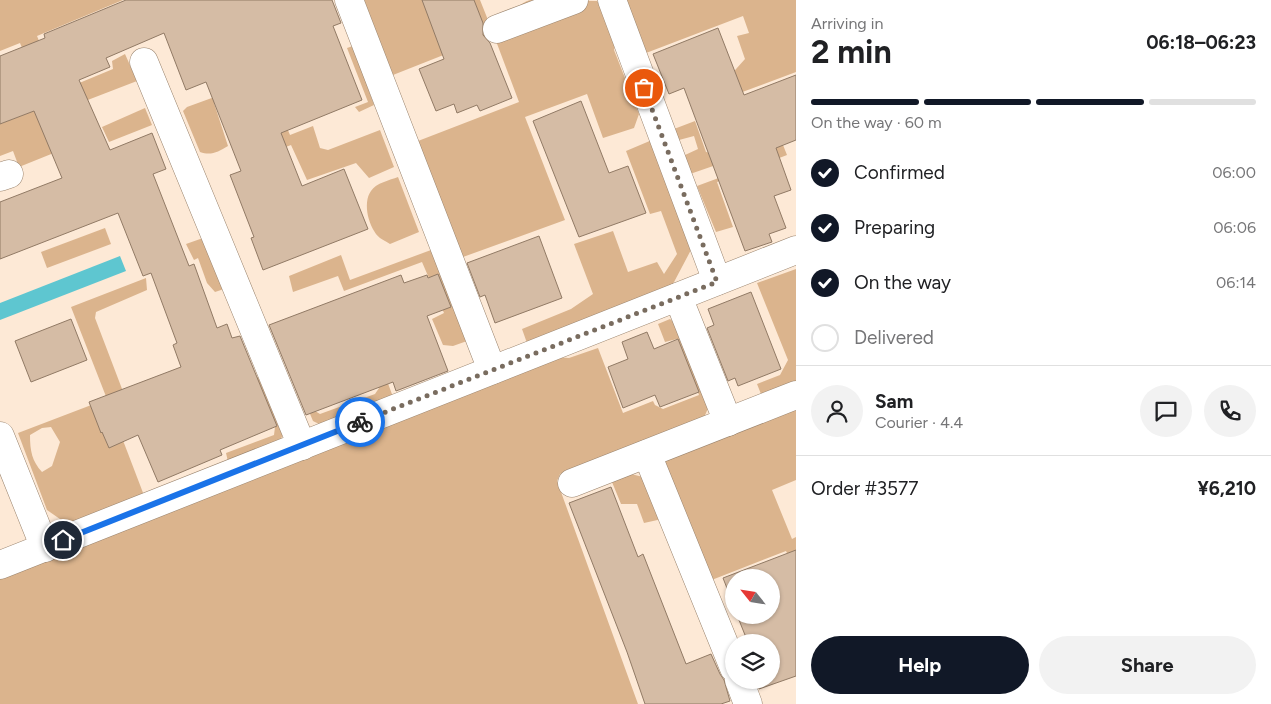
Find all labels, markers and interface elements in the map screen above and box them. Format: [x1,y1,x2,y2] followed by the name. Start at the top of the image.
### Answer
[811,14,883,33] text: Arriving in
[1146,31,1256,54] text: 06:18–06:23
[811,33,892,71] text: 2 min
[623,67,665,109] pin
[630,74,658,102] icon: bag
[811,113,942,132] text: On the way · 60 m
[811,159,839,187] icon: check
[854,161,945,184] text: Confirmed
[1212,163,1256,182] text: 06:00
[811,214,839,242] icon: check
[854,216,935,239] text: Preparing
[1213,218,1256,237] text: 06:06
[811,269,839,297] icon: check
[854,271,951,294] text: On the way
[1216,273,1256,292] text: 06:14
[854,326,934,349] text: Delivered
[811,385,863,437] button: person
[1140,385,1192,437] button: chat
[1204,385,1256,437] button: phone
[875,390,913,413] text: Sam
[335,397,385,447] courier
[346,408,374,436] icon: bike
[875,413,963,432] text: Courier · 4.4
[811,477,918,500] text: Order #3577
[1197,477,1256,500] text: ¥6,210
[42,519,84,561] pin
[49,526,77,554] icon: home
[725,569,780,624] north arrow
[725,569,780,689] map controls
[725,634,780,689] button: layers
[811,636,1029,694] button: Help
[1039,636,1256,694] button: Share

